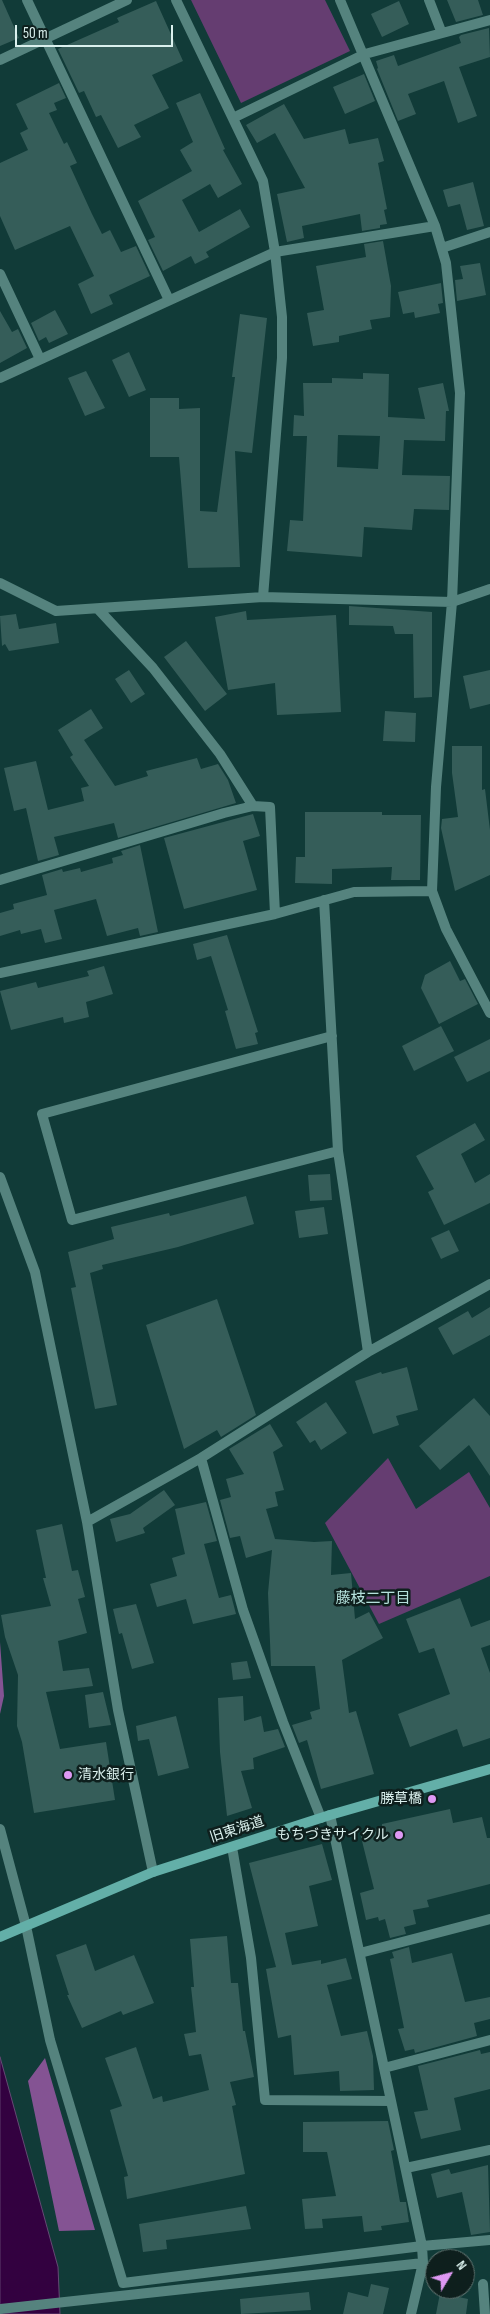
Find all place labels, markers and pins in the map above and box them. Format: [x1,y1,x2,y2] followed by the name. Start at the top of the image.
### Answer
[78,1767,134,1783] place label: 清水銀行
[62,1769,74,1781] marker: 清水銀行
[380,1791,422,1807] place label: 勝草橋
[426,1793,438,1805] marker: 勝草橋
[277,1827,389,1843] place label: もちづきサイクル
[393,1829,405,1841] marker: もちづきサイクル

